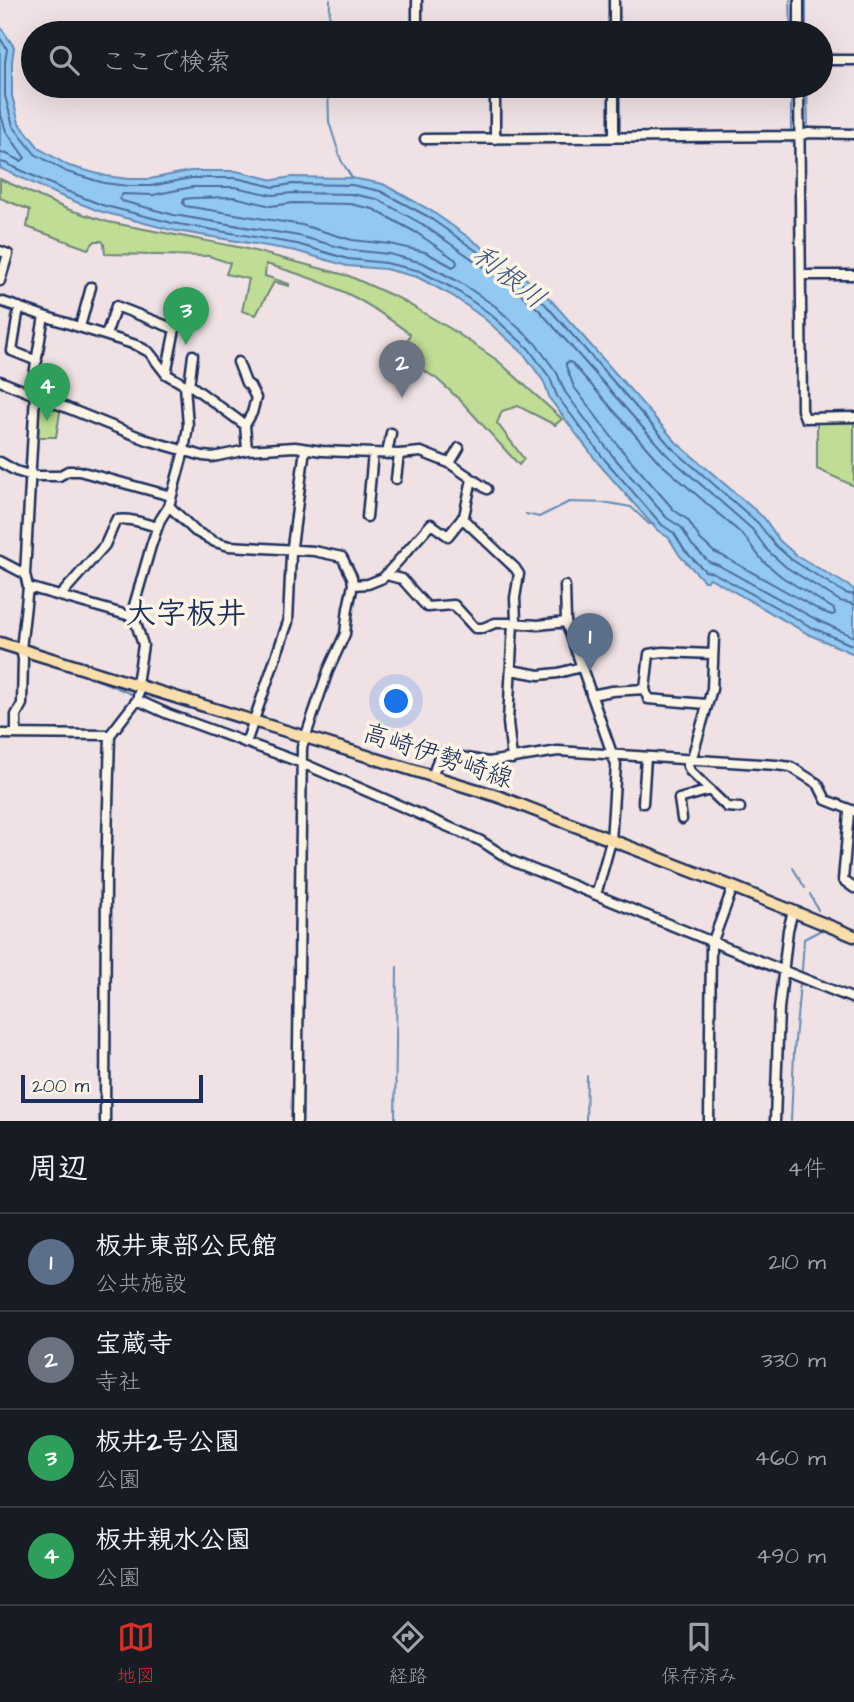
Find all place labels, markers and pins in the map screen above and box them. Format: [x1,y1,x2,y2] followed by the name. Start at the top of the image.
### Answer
[163,287,209,345] pin: 3
[379,340,425,398] pin: 2
[24,363,70,421] pin: 4
[567,613,613,671] pin: 1

